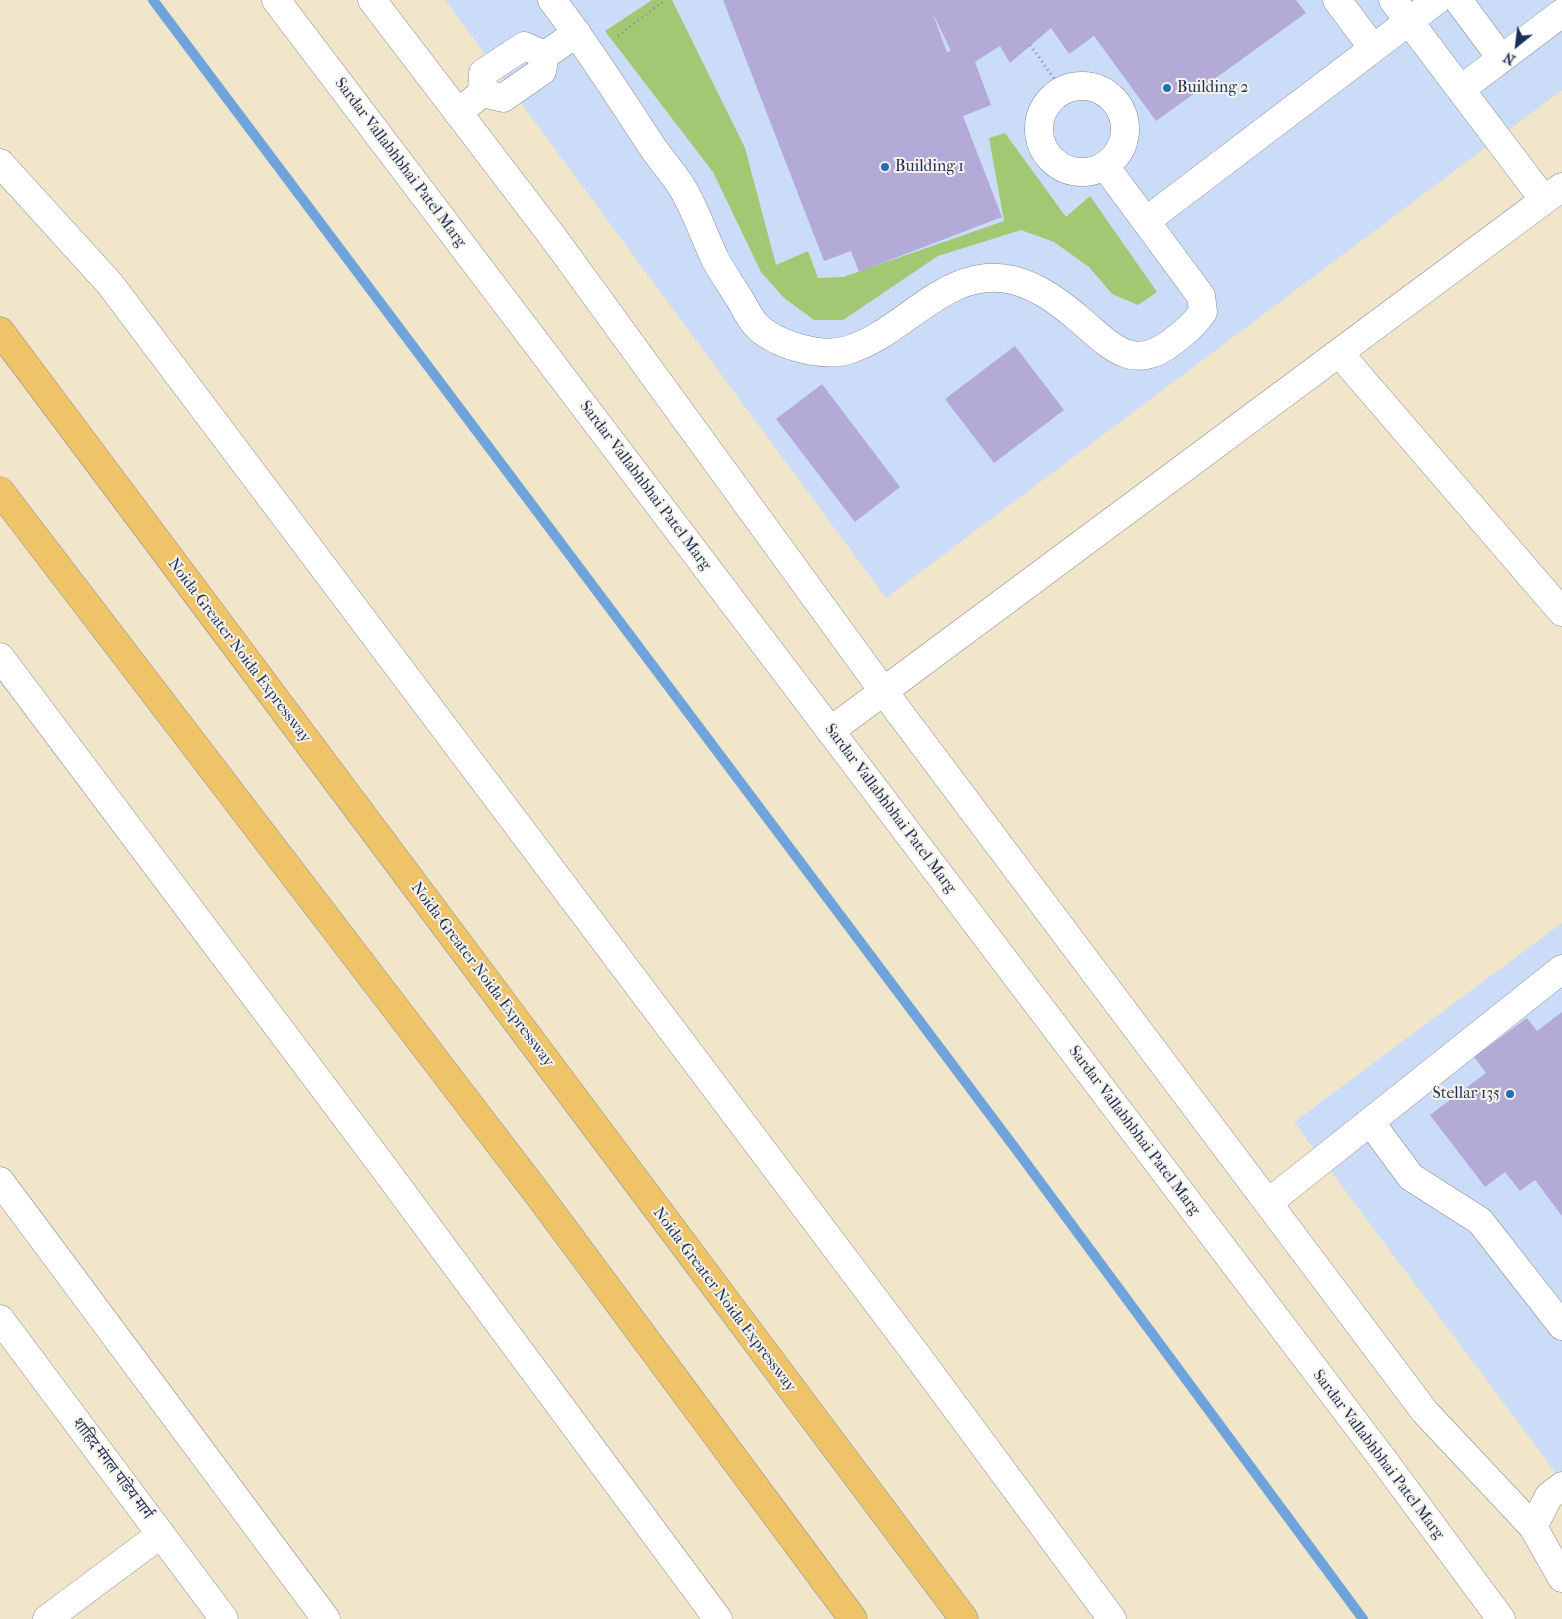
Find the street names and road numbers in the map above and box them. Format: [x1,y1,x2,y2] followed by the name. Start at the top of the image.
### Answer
[330,74,470,252] street label: Sardar Vallabhbhai Patel Marg
[575,397,715,575] street label: Sardar Vallabhbhai Patel Marg
[163,555,315,747] street label: Noida-Greater Noida Expressway
[820,720,960,898] street label: Sardar Vallabhbhai Patel Marg
[406,879,558,1071] street label: Noida-Greater Noida Expressway
[1064,1042,1204,1220] street label: Sardar Vallabhbhai Patel Marg
[648,1204,800,1396] street label: Noida-Greater Noida Expressway
[1308,1366,1448,1544] street label: Sardar Vallabhbhai Patel Marg
[68,1415,156,1523] street label: शाहिद मंगल पांडेय मार्ग

